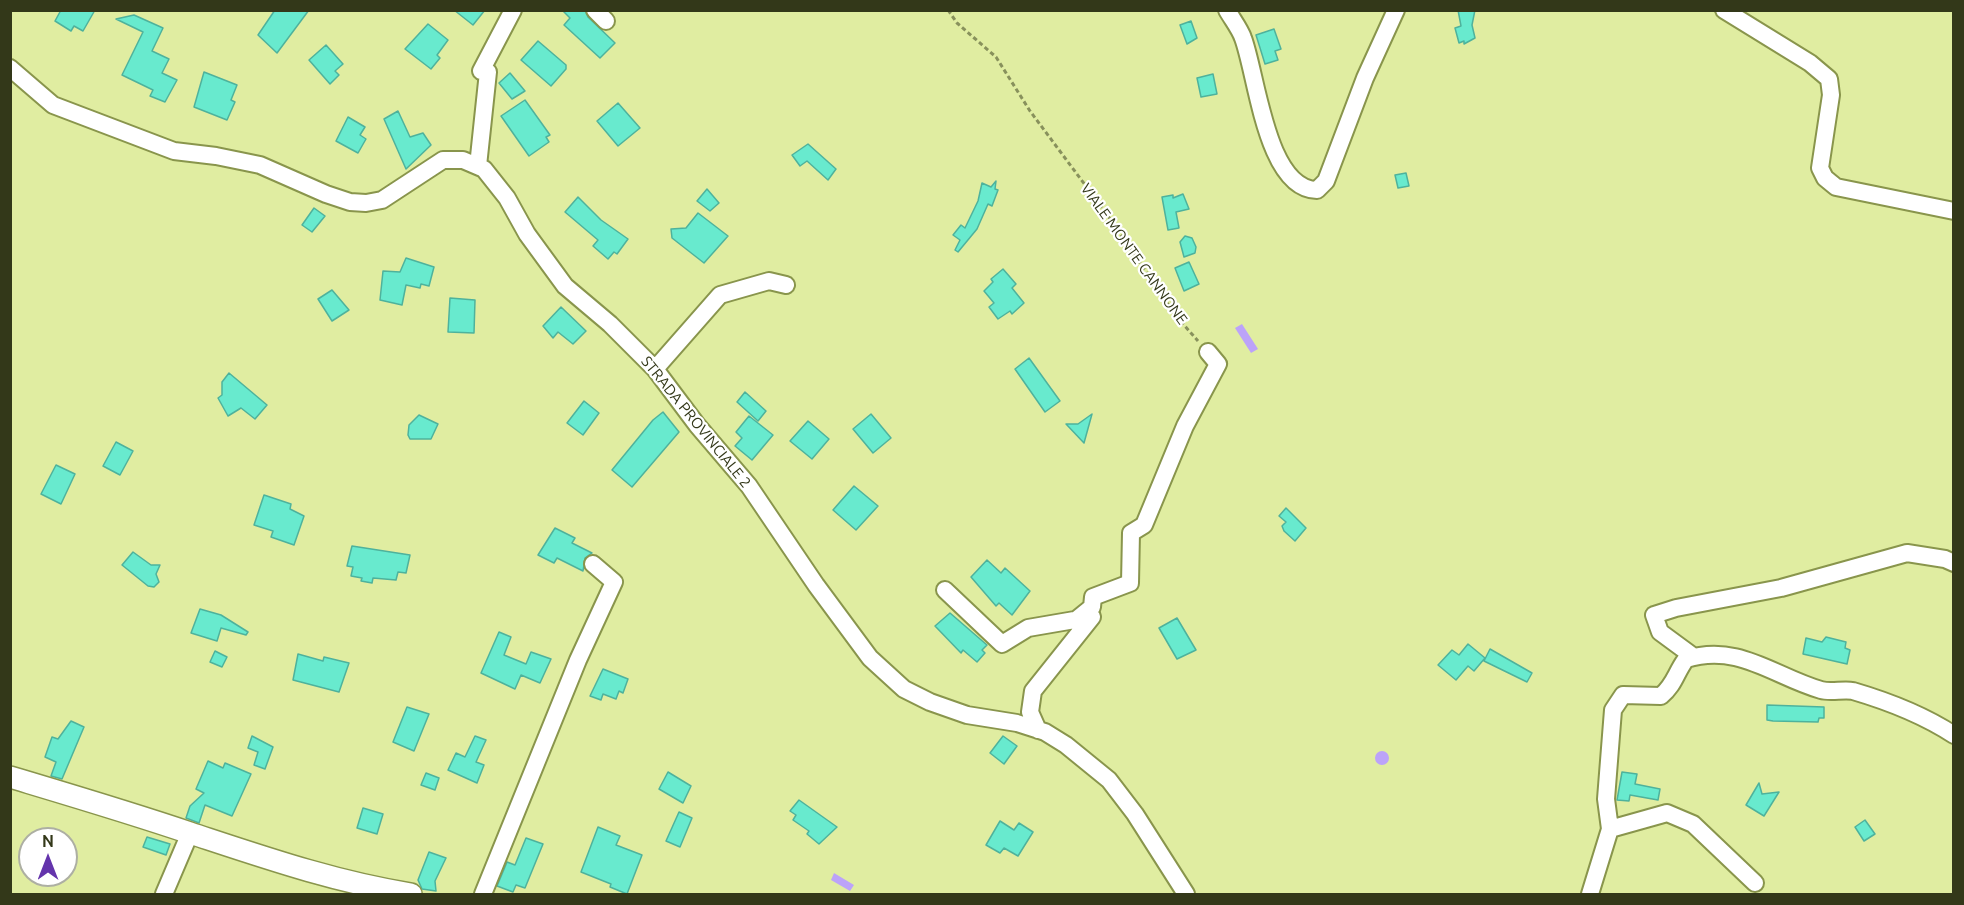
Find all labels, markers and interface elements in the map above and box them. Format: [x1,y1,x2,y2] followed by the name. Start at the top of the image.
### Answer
[1077,180,1191,328] street label: VIALE MONTE CANNONE
[637,353,755,491] street label: STRADA PROVINCIALE 2
[18,827,78,887] north arrow
[42,832,54,850] text: N

